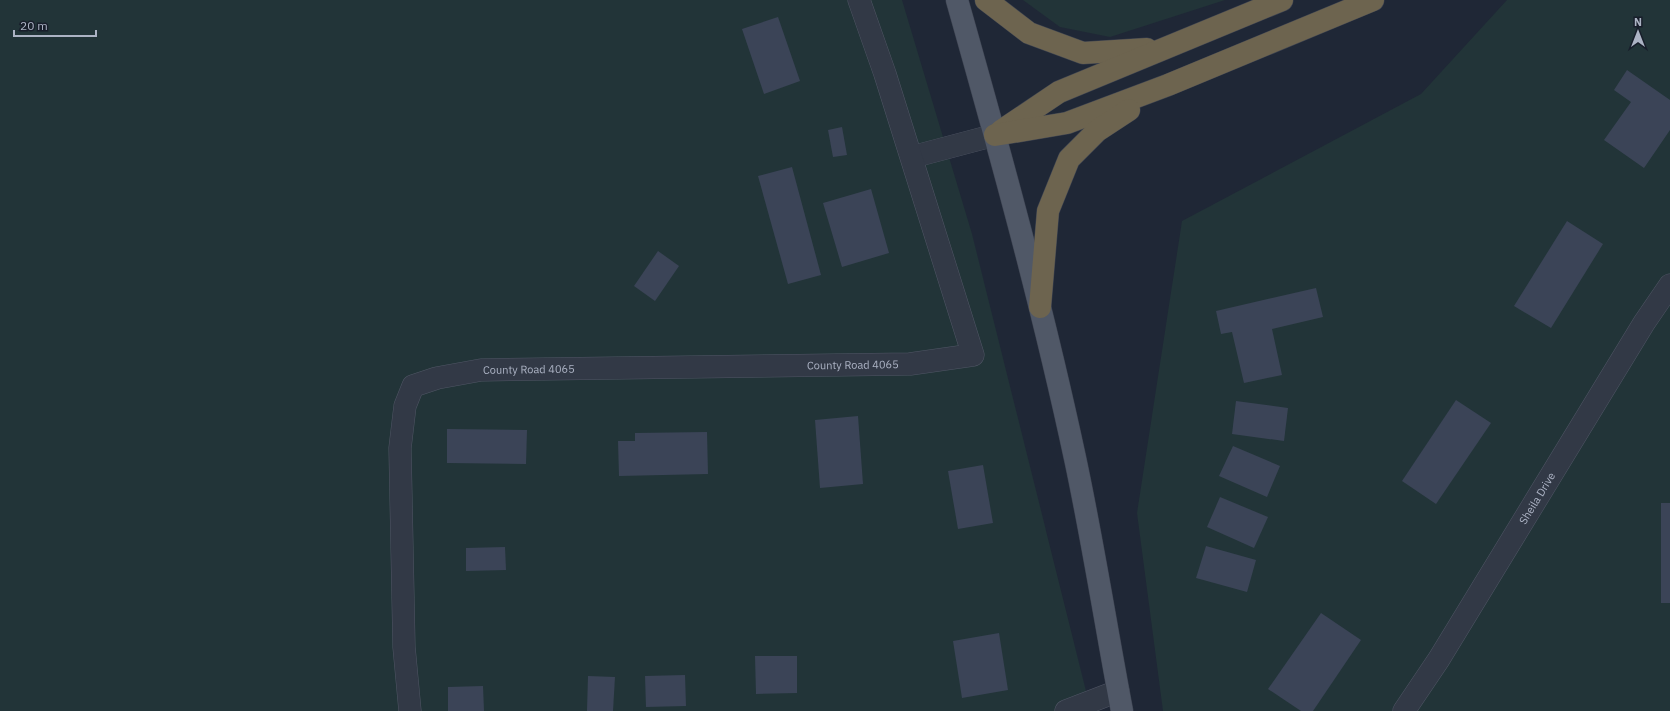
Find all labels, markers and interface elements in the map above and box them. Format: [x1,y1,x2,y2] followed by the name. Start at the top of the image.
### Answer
[14,12,96,38] scale bar
[1618,12,1658,52] north arrow
[1634,15,1642,29] text: N
[20,18,48,33] text: 20 m
[807,357,899,372] street label: County Road 4065
[483,362,575,377] street label: County Road 4065
[1516,470,1558,527] street label: Sheila Drive

